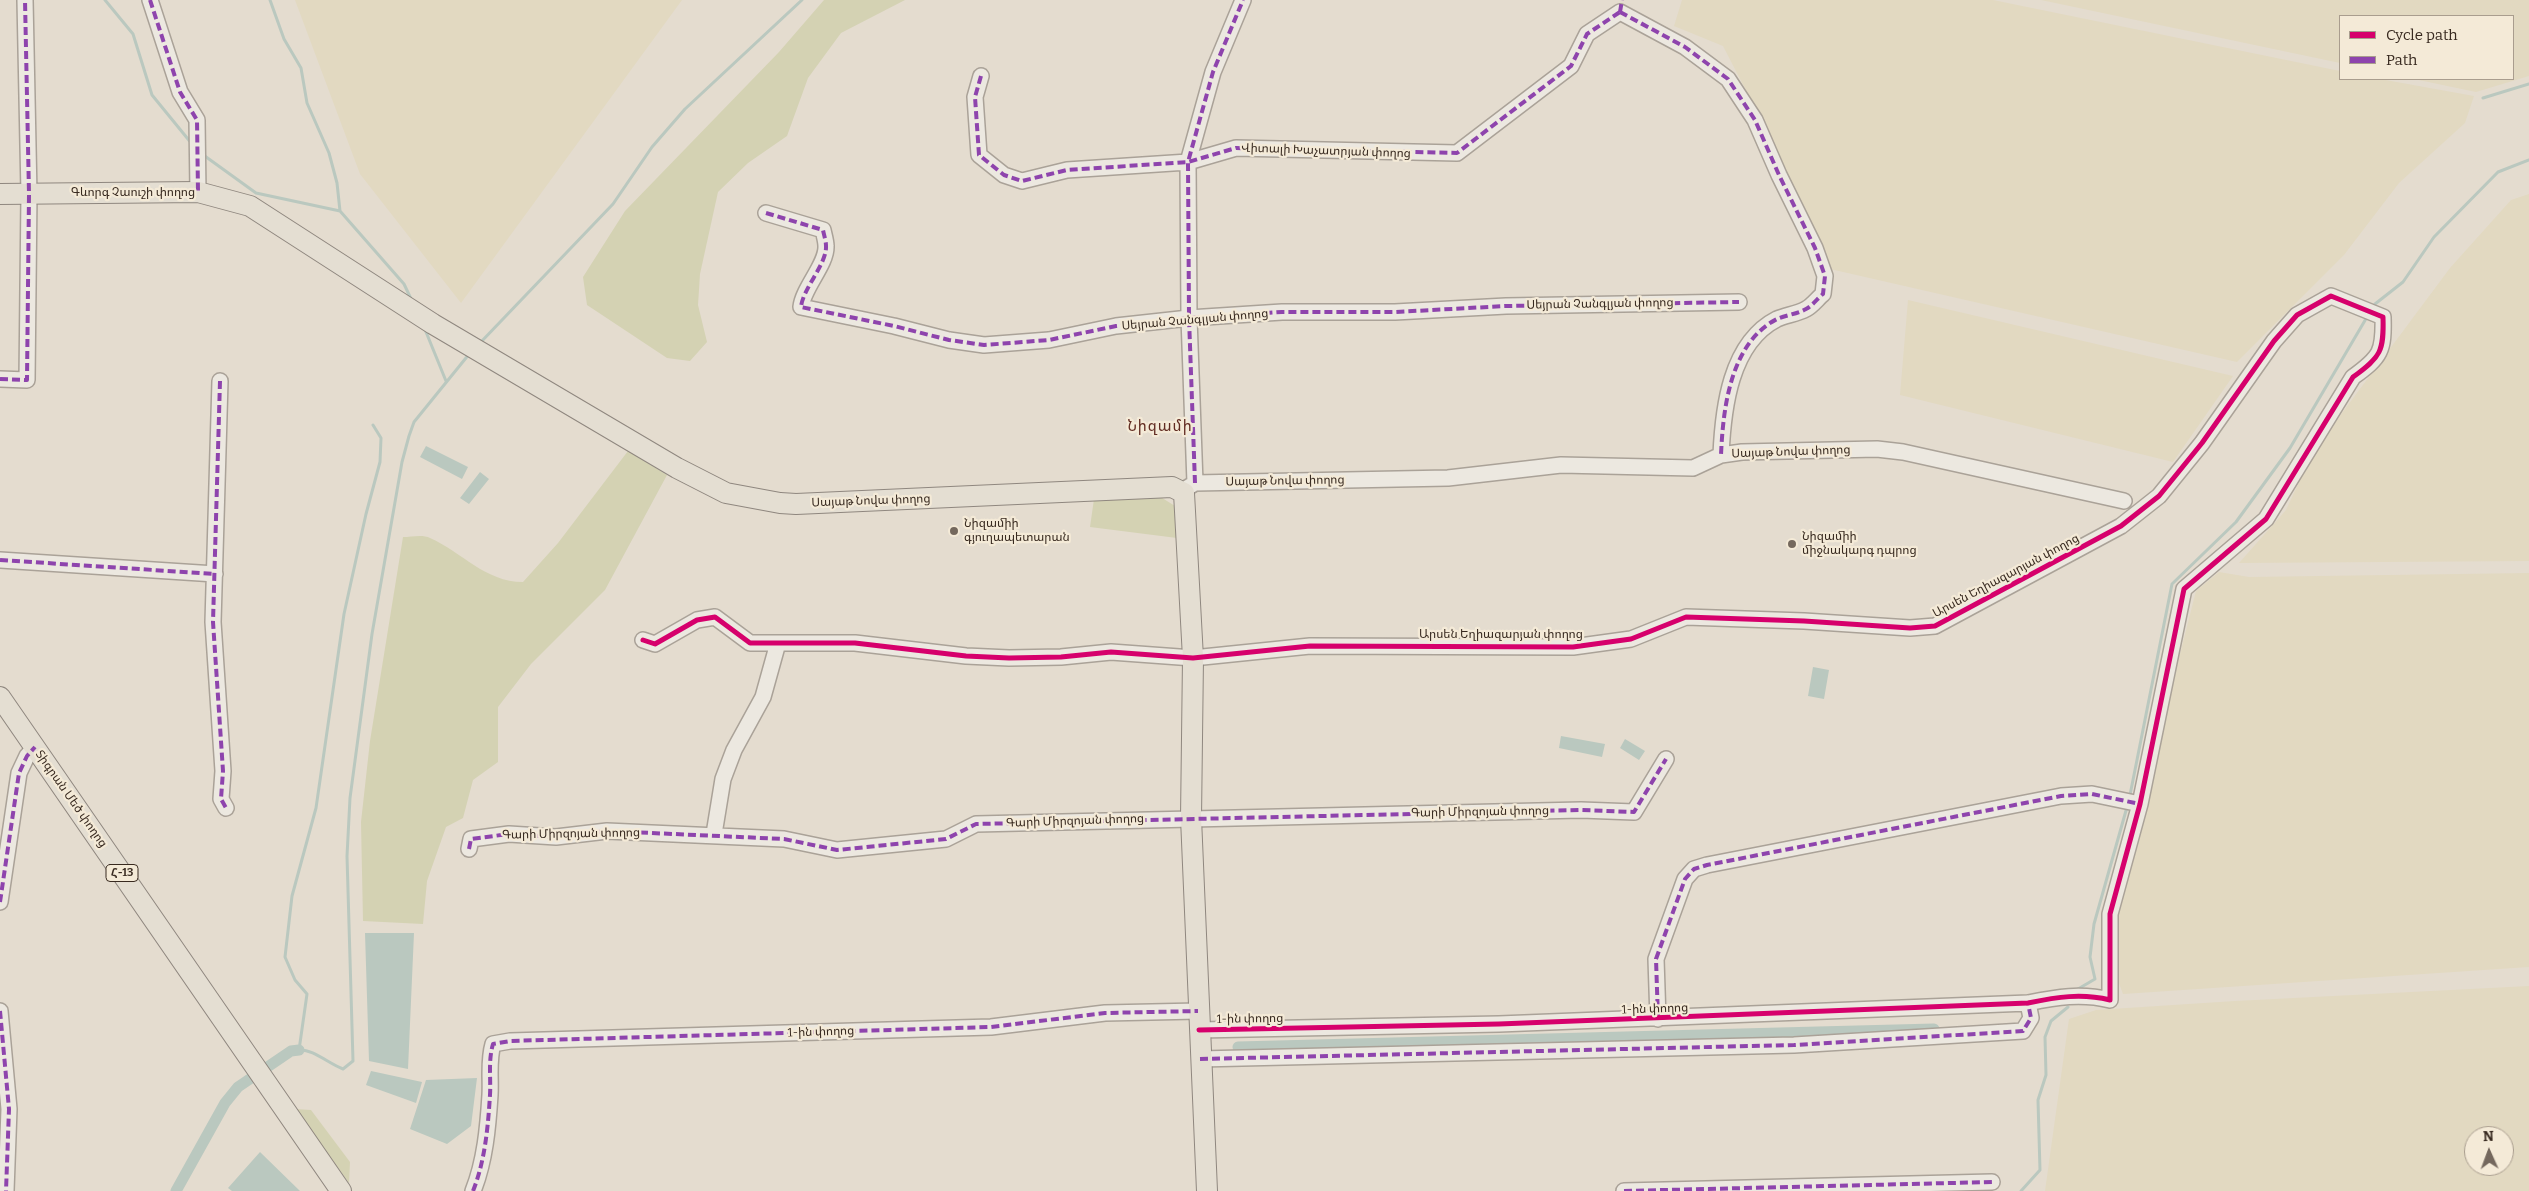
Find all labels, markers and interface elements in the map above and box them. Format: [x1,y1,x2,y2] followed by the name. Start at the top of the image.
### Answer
[2339,15,2514,80] legend
[2386,26,2458,44] text: Cycle path
[2386,51,2417,69] text: Path
[1241,141,1411,161] street label: Վիտալի Խաչատրյան փողոց
[71,186,195,200] street label: Գևորգ Չաուշի փողոց
[1526,296,1674,312] street label: Սեյրան Չանգլյան փողոց
[1121,306,1269,334] street label: Սեյրան Չանգլյան փողոց
[1127,418,1193,436] district label: Նիզամի
[1731,443,1851,461] street label: Սայաթ Նովա փողոց
[1225,473,1345,489] street label: Սայաթ Նովա փողոց
[811,492,931,510] street label: Սայաթ Նովա փողոց
[964,517,1070,545] place label: Նիզամիի գյուղապետարան
[948,525,960,537] marker: Նիզամիի գյուղապետարան
[1802,530,1917,558] place label: Նիզամիի միջնակարգ դպրոց
[1930,531,2082,621] street label: Արսեն Եղիազարյան փողոց
[1786,538,1798,550] marker: Նիզամիի միջնակարգ դպրոց
[1419,628,1583,642] street label: Արսեն Եղիազարյան փողոց
[32,748,110,850] street label: Տիգրան Մեծ փողոց
[1411,804,1549,820] street label: Գարի Միրզոյան փողոց
[1006,811,1144,831] street label: Գարի Միրզոյան փողոց
[502,826,640,842] street label: Գարի Միրզոյան փողոց
[106,864,138,881] road number: Հ-13
[1621,1001,1689,1017] street label: 1-ին փողոց
[1217,1011,1283,1027] street label: 1-ին փողոց
[787,1024,855,1040] street label: 1-ին փողոց
[2464,1126,2514,1176] north arrow
[2483,1128,2494,1145] text: N

